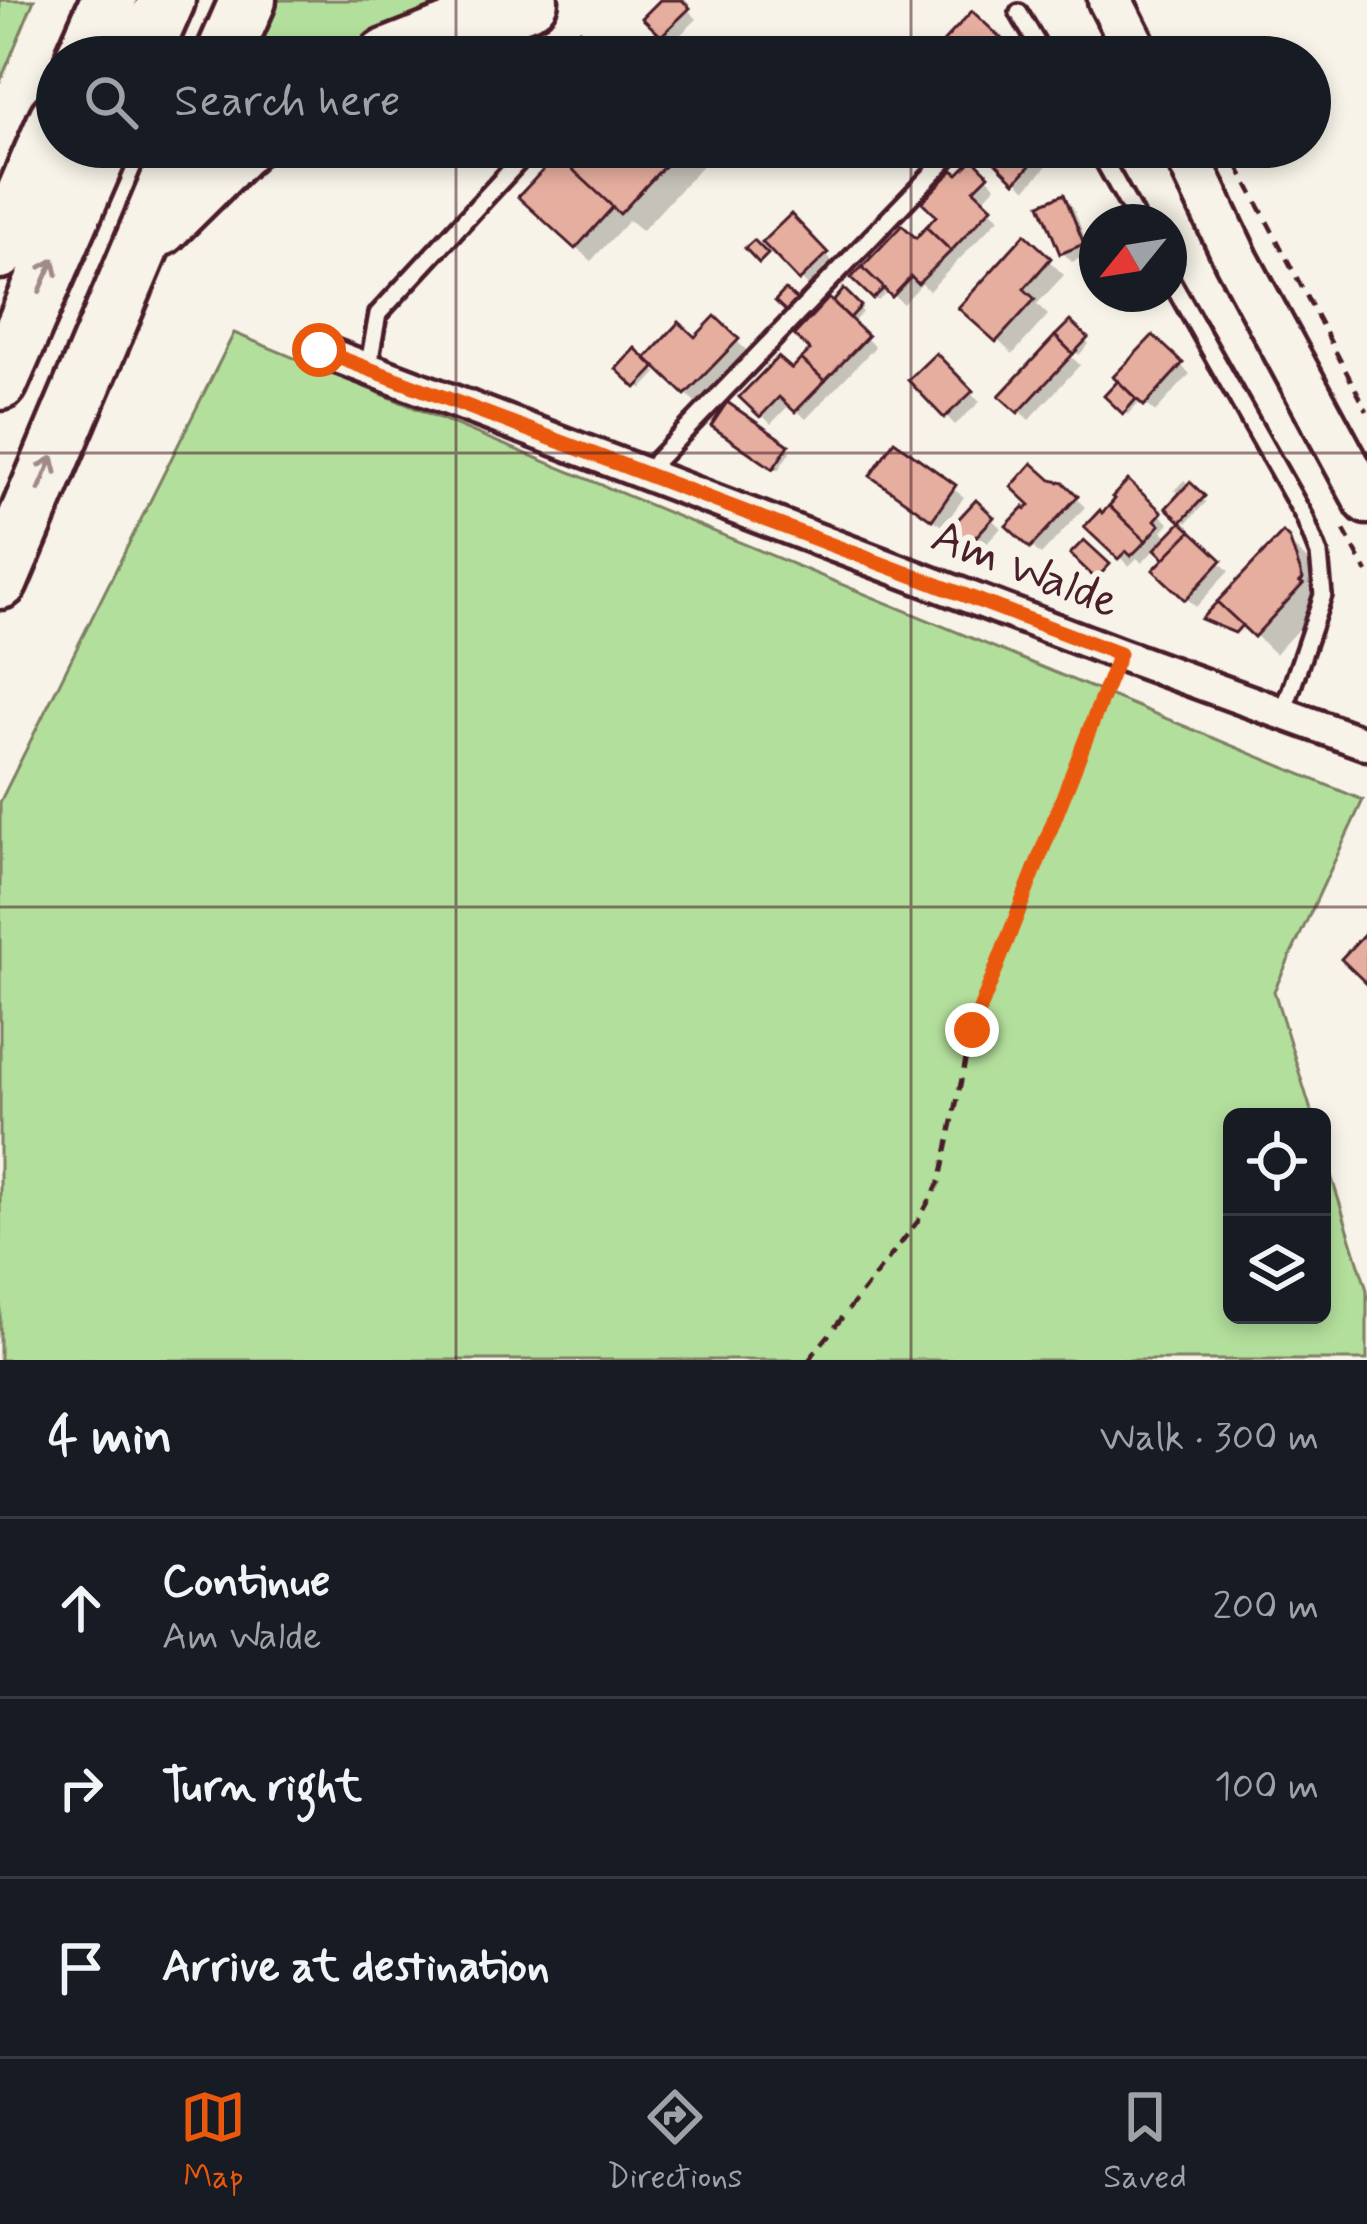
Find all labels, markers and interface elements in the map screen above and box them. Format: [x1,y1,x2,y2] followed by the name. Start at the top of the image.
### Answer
[36,36,1331,168] search box
[78,69,144,135] icon: search
[174,73,401,132] text: Search here
[1079,204,1187,312] north arrow
[37,258,59,294] one-way arrow
[292,323,346,377] route start
[37,456,58,493] one-way arrow
[922,505,1128,635] street label: Am Walde
[945,1003,999,1057] route end
[1223,1108,1331,1324] map controls
[1223,1108,1331,1216] button: locate
[1223,1216,1331,1324] button: layers
[48,1405,172,1471] text: 4 min
[1100,1413,1319,1464] text: Walk · 300 m
[162,1553,330,1612] text: Continue
[48,1575,114,1641] icon: ahead
[1213,1582,1319,1633] text: 200 m
[162,1612,321,1663] text: Am Walde
[48,1755,114,1821] icon: right
[162,1758,362,1817] text: Turn right
[1214,1762,1319,1813] text: 100 m
[48,1935,114,2001] icon: arrive
[162,1938,550,1997] text: Arrive at destination
[180,2084,246,2200] tab: Map
[607,2084,743,2200] tab: Directions
[1103,2084,1187,2200] tab: Saved

